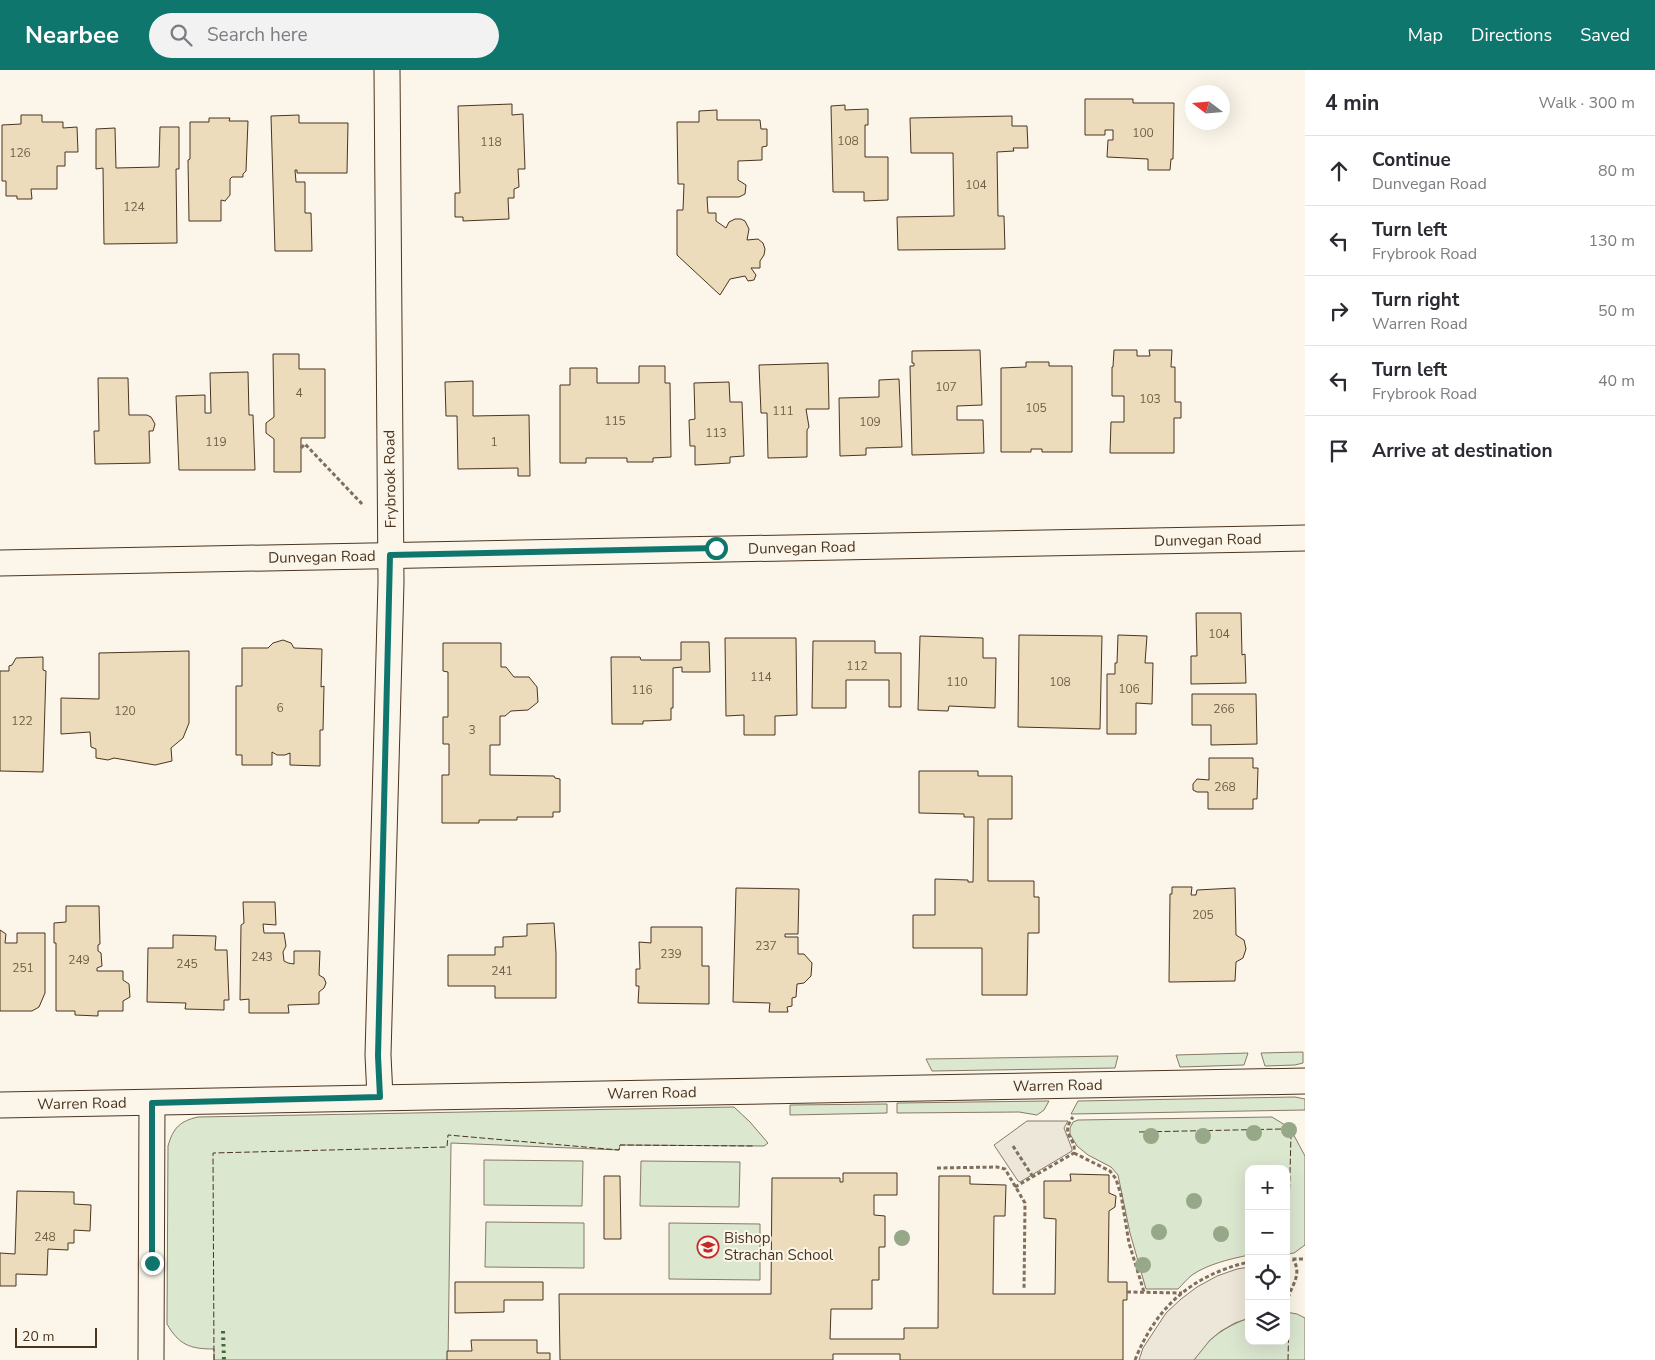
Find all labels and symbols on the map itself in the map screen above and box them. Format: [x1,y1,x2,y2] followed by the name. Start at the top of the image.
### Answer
[1185,85,1230,130] north arrow
[1132,125,1154,141] house number: 100
[837,133,859,149] house number: 108
[480,134,502,150] house number: 118
[9,145,31,161] house number: 126
[965,177,987,193] house number: 104
[123,199,145,215] house number: 124
[935,379,957,395] house number: 107
[295,385,303,401] house number: 4
[1139,391,1161,407] house number: 103
[1025,400,1047,416] house number: 105
[772,403,794,419] house number: 111
[604,413,626,429] house number: 115
[859,414,881,430] house number: 109
[705,425,727,441] house number: 113
[379,430,401,528] street label: Frybrook Road
[205,434,227,450] house number: 119
[490,434,498,450] house number: 1
[1154,529,1262,551] street label: Dunvegan Road
[705,537,728,560] route start
[748,537,856,559] street label: Dunvegan Road
[268,546,376,568] street label: Dunvegan Road
[1208,626,1230,642] house number: 104
[846,658,868,674] house number: 112
[750,669,772,685] house number: 114
[946,674,968,690] house number: 110
[1049,674,1071,690] house number: 108
[1118,681,1140,697] house number: 106
[631,682,653,698] house number: 116
[276,700,284,716] house number: 6
[1213,701,1235,717] house number: 266
[114,703,136,719] house number: 120
[11,713,33,729] house number: 122
[468,722,476,738] house number: 3
[1214,779,1236,795] house number: 268
[1192,907,1214,923] house number: 205
[755,938,777,954] house number: 237
[660,946,682,962] house number: 239
[251,949,273,965] house number: 243
[68,952,90,968] house number: 249
[176,956,198,972] house number: 245
[12,960,34,976] house number: 251
[491,963,513,979] house number: 241
[1013,1075,1103,1096] street label: Warren Road
[607,1082,697,1104] street label: Warren Road
[37,1093,127,1114] street label: Warren Road
[724,1228,834,1265] place label: Bishop Strachan School
[34,1229,56,1245] house number: 248
[696,1235,720,1259] school or university icon: Bishop Strachan School
[141,1252,164,1275] route end
[15,1325,98,1348] scale bar

